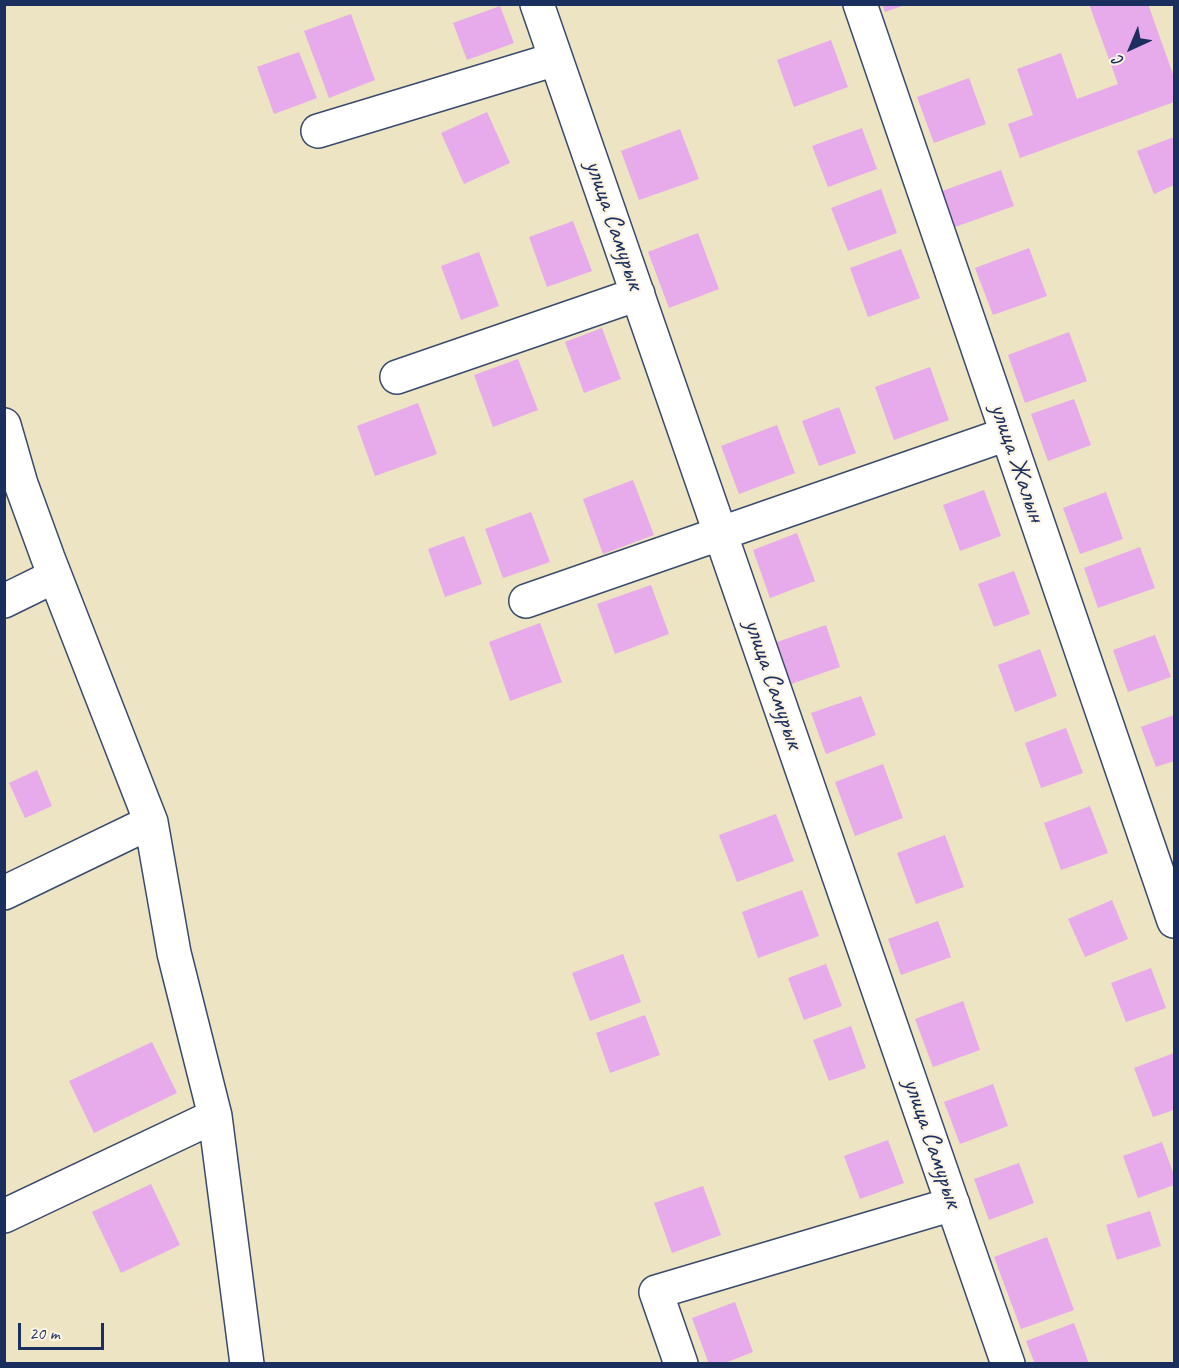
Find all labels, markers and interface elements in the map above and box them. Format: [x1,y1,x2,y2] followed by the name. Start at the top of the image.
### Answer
[1101,18,1161,78] north arrow
[1109,51,1128,71] text: С
[577,156,651,294] street label: улица Самурык
[982,400,1052,526] street label: улица Жалын
[736,615,810,753] street label: улица Самурык
[895,1074,969,1212] street label: улица Самурык
[21,1311,106,1349] scale bar
[29,1322,60,1344] text: 20 m

